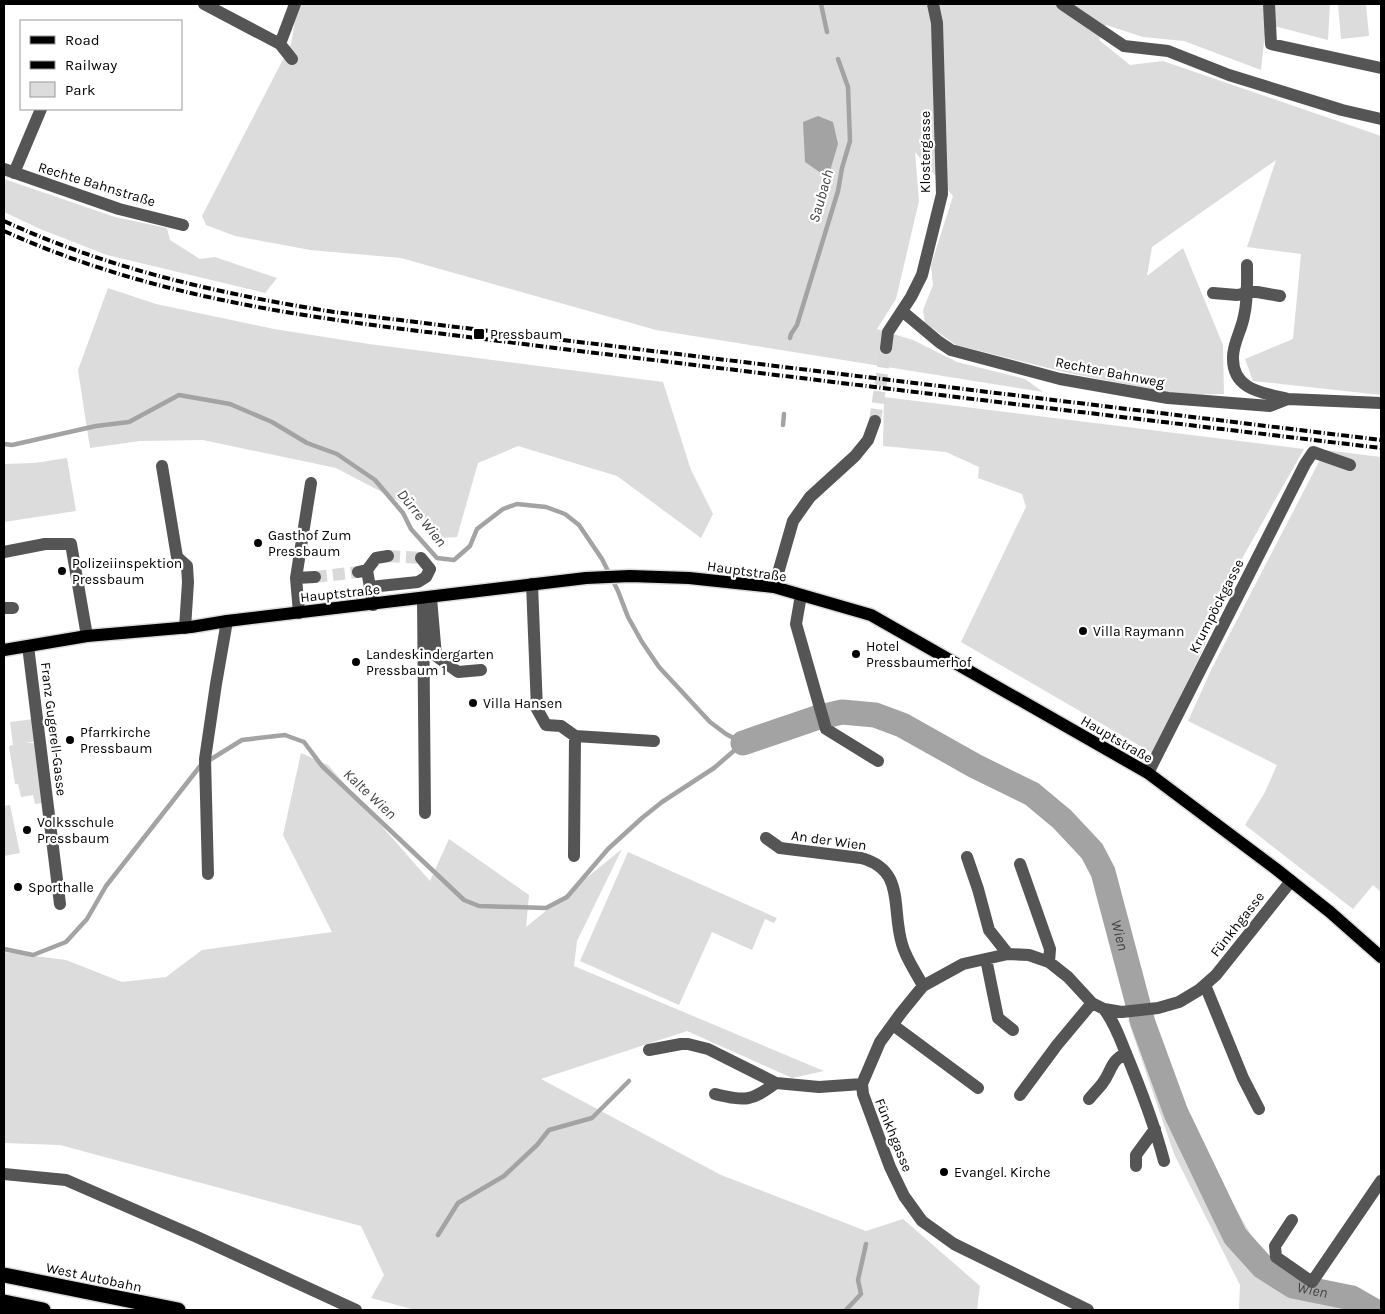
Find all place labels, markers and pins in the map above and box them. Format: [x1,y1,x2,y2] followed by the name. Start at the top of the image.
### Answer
[490,326,562,343] place label: Pressbaum
[472,327,486,341] marker: Pressbaum
[268,527,351,560] place label: Gasthof Zum Pressbaum
[252,537,264,549] marker: Gasthof Zum Pressbaum
[72,555,182,588] place label: Polizeiinspektion Pressbaum
[56,565,68,577] marker: Polizeiinspektion Pressbaum
[1093,623,1184,640] place label: Villa Raymann
[1077,625,1089,637] marker: Villa Raymann
[866,638,972,671] place label: Hotel Pressbaumerhof
[366,646,494,679] place label: Landeskindergarten Pressbaum 1
[850,648,862,660] marker: Hotel Pressbaumerhof
[350,656,362,668] marker: Landeskindergarten Pressbaum 1
[483,695,562,712] place label: Villa Hansen
[467,697,479,709] marker: Villa Hansen
[80,724,152,757] place label: Pfarrkirche Pressbaum
[64,734,76,746] marker: Pfarrkirche Pressbaum
[37,814,114,847] place label: Volksschule Pressbaum
[21,824,33,836] marker: Volksschule Pressbaum
[28,879,94,896] place label: Sporthalle
[12,881,24,893] marker: Sporthalle
[954,1164,1051,1181] place label: Evangel. Kirche
[938,1166,950,1178] marker: Evangel. Kirche

